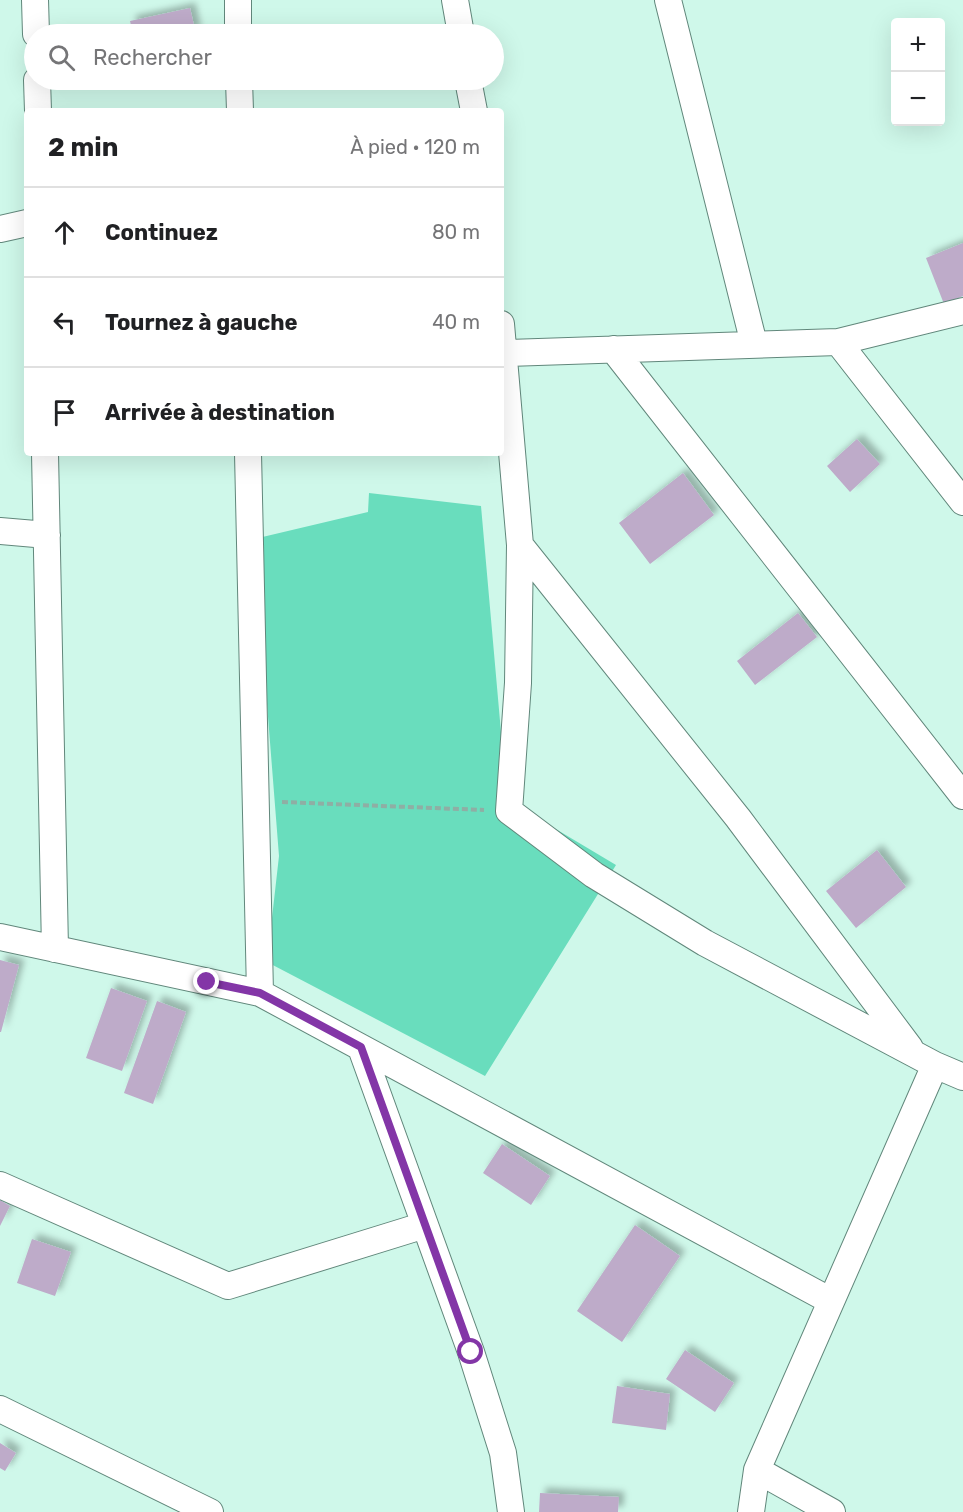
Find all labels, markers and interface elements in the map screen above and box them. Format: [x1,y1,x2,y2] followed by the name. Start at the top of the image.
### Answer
[891,18,945,126] map controls
[891,18,945,72] button: +
[24,24,504,90] search box
[45,41,78,74] icon: search
[93,44,212,71] text: Rechercher
[891,72,945,126] button: −
[48,132,118,163] text: 2 min
[350,135,480,159] text: À pied · 120 m
[48,216,81,249] icon: ahead
[105,219,218,246] text: Continuez
[432,220,480,244] text: 80 m
[48,306,81,339] icon: left
[105,309,298,336] text: Tournez à gauche
[432,310,480,334] text: 40 m
[48,396,81,429] icon: arrive
[105,399,335,426] text: Arrivée à destination
[193,968,219,994] route end
[457,1338,483,1364] route start

